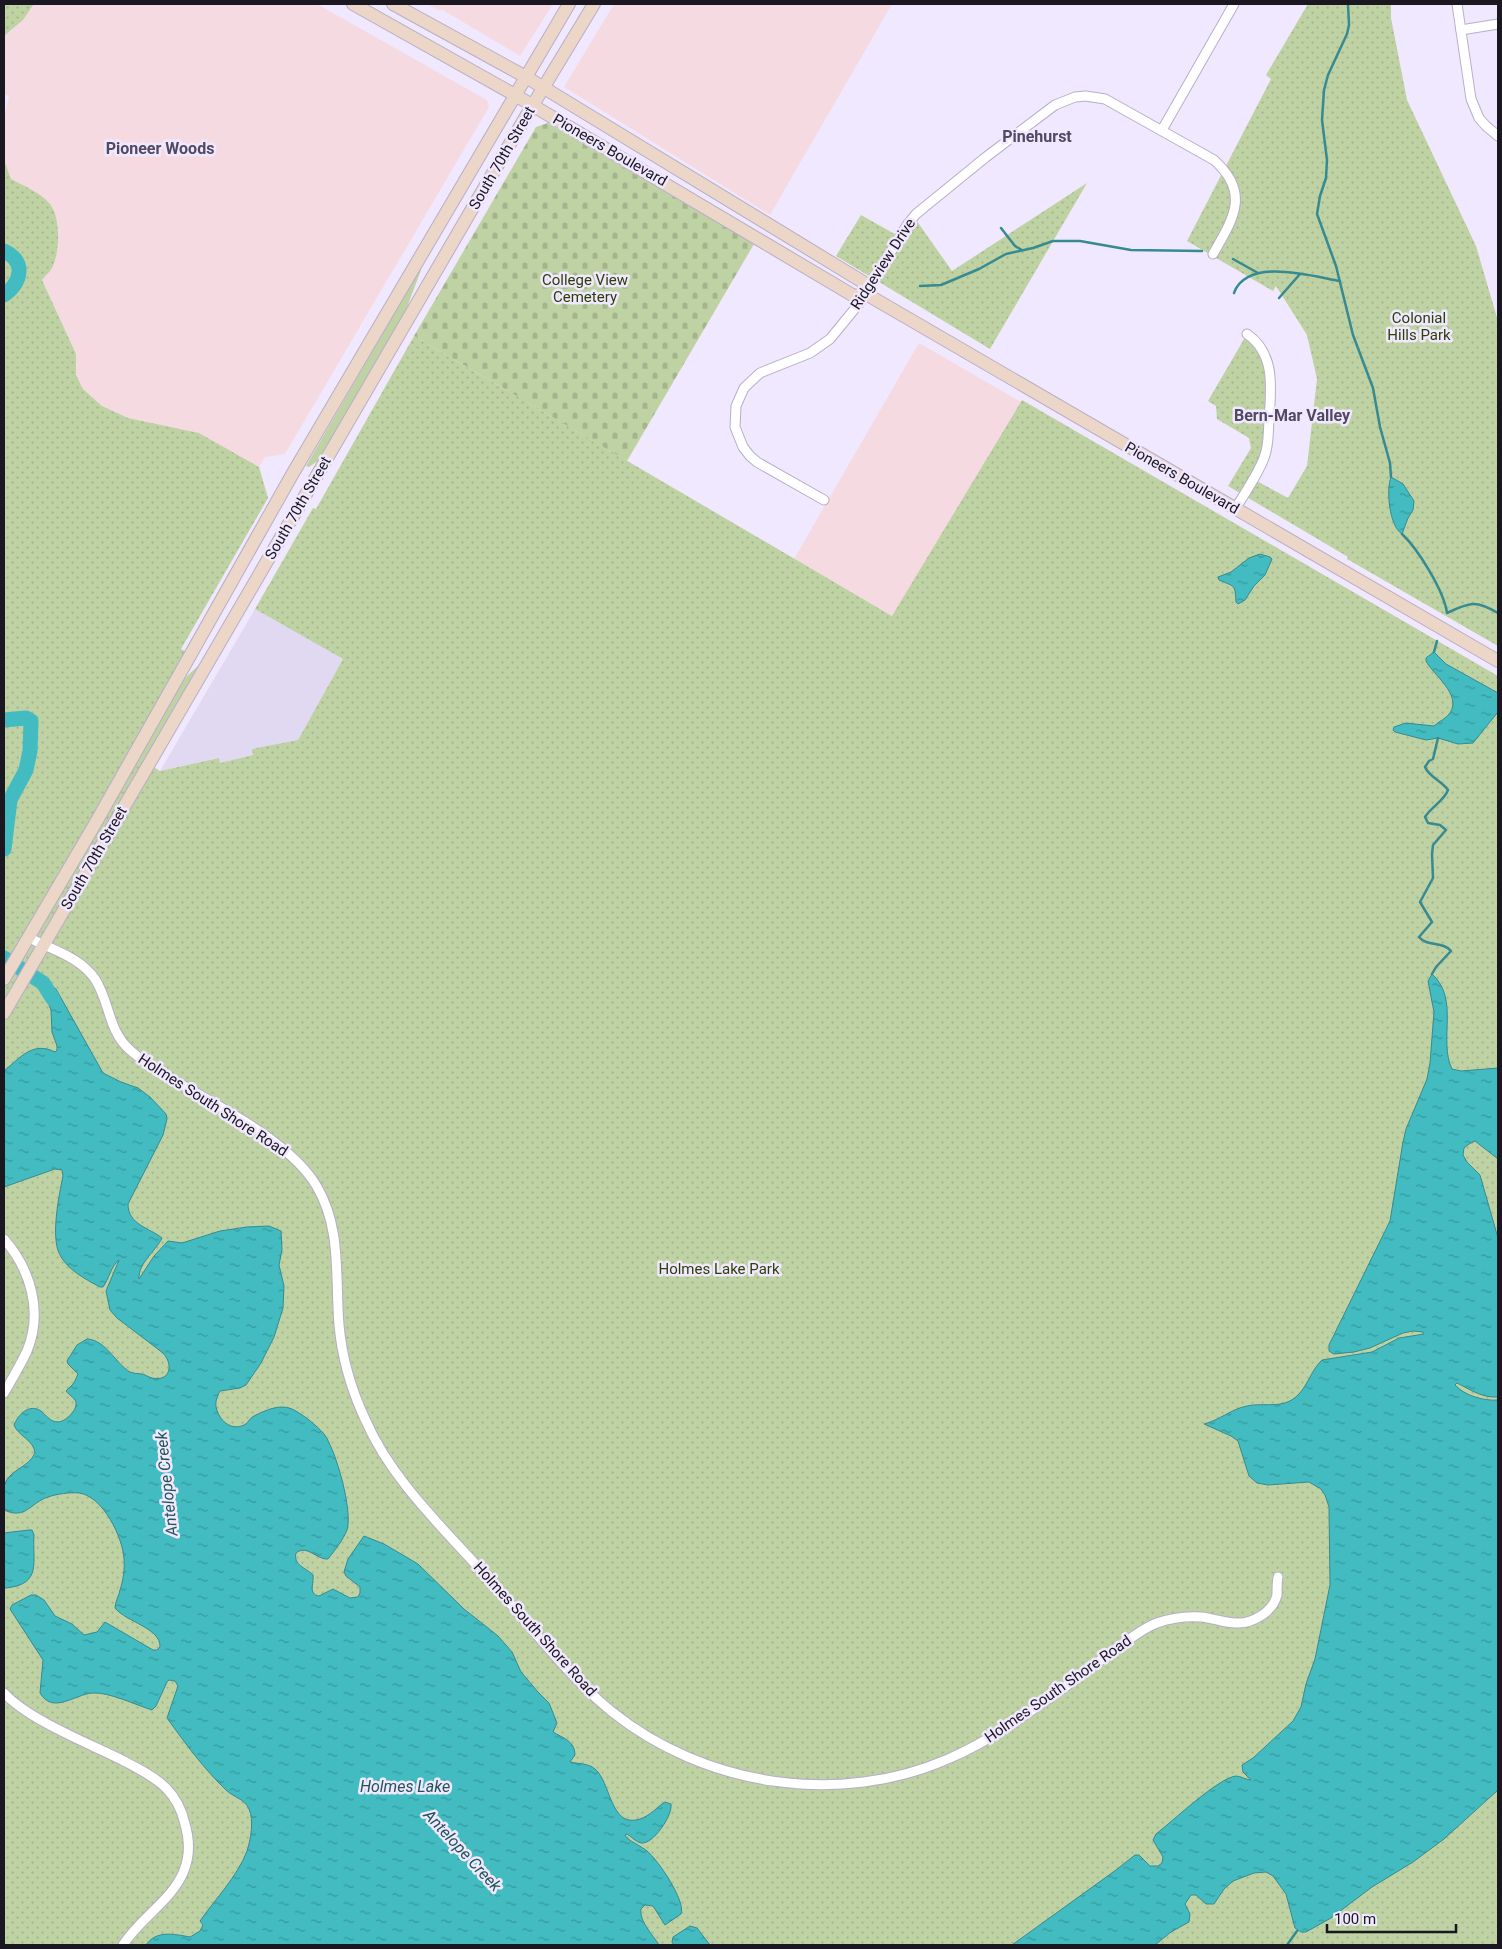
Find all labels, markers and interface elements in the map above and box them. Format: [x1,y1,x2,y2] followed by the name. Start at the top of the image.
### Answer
[465,103,539,213] street label: South 70th Street
[550,110,670,190] street label: Pioneers Boulevard
[1002,127,1072,146] district label: Pinehurst
[106,139,214,158] district label: Pioneer Woods
[847,215,919,313] street label: Ridgeview Drive
[542,271,628,306] park label: College View Cemetery
[1387,309,1451,344] park label: Colonial Hills Park
[1234,406,1351,425] district label: Bern-Mar Valley
[1122,438,1242,518] street label: Pioneers Boulevard
[261,453,335,563] street label: South 70th Street
[57,803,131,913] street label: South 70th Street
[135,1050,291,1160] street label: Holmes South Shore Road
[658,1260,780,1278] park label: Holmes Lake Park
[151,1430,182,1538] water label: Antelope Creek
[470,1558,600,1700] street label: Holmes South Shore Road
[981,1631,1135,1747] street label: Holmes South Shore Road
[360,1777,450,1796] water label: Holmes Lake
[419,1805,506,1896] water label: Antelope Creek
[1327,1902,1456,1934] scale bar
[1334,1910,1376,1928] text: 100 m

